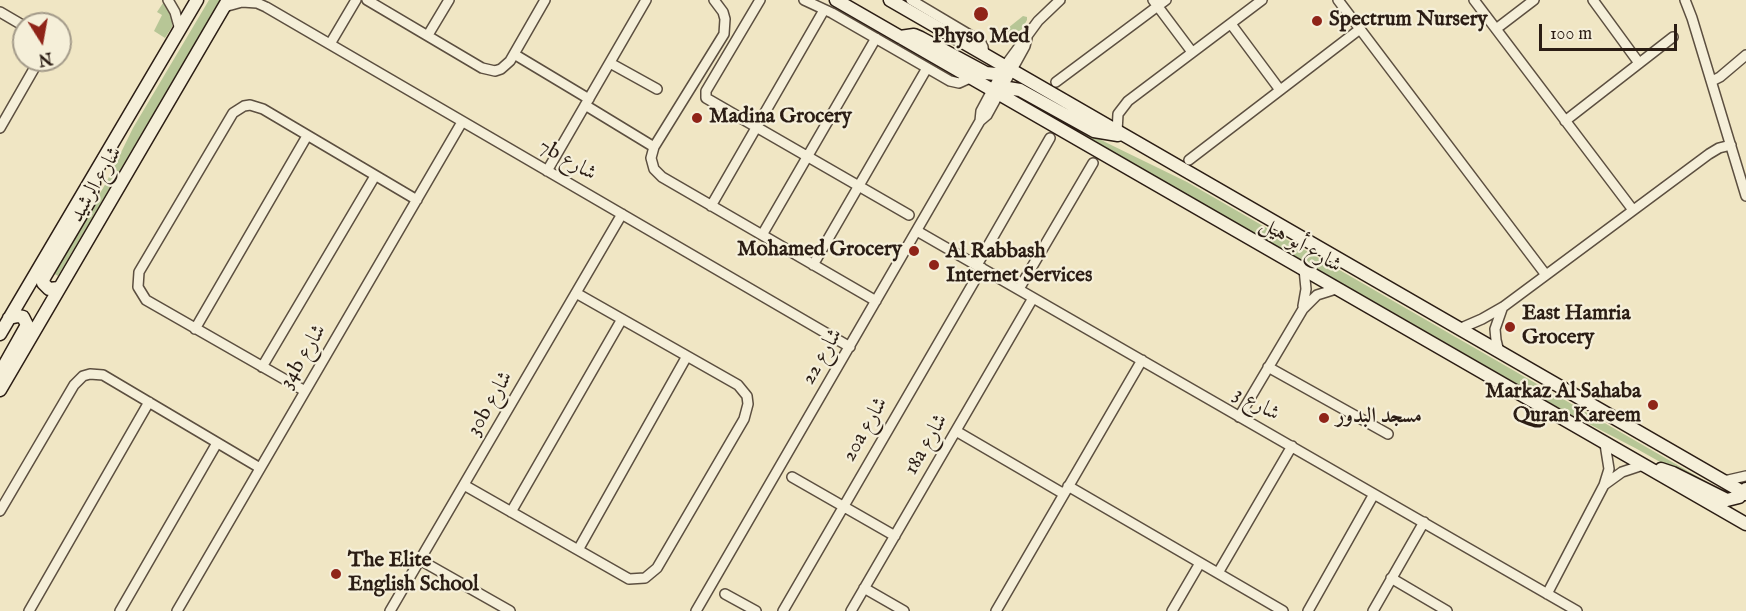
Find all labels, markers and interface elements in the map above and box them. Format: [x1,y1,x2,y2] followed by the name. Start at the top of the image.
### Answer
[972,5,990,23] marker: Physo Med
[1329,8,1488,34] place label: Spectrum Nursery
[12,12,72,72] north arrow
[1542,12,1680,50] scale bar
[1310,14,1324,28] marker: Spectrum Nursery
[1550,23,1592,46] text: 100 m
[932,25,1030,51] place label: Physo Med
[36,47,54,69] text: N
[709,105,852,131] place label: Madina Grocery
[690,111,704,125] marker: Madina Grocery
[534,135,600,187] street label: 7b شارع
[65,143,129,227] street label: شارع الرشيد
[1255,213,1345,279] street label: شارع أبو هيل
[737,238,902,264] place label: Mohamed Grocery
[946,240,1092,290] place label: Al Rabbash Internet Services
[907,244,921,258] marker: Mohamed Grocery
[927,258,941,272] marker: Al Rabbash Internet Services
[1522,302,1631,352] place label: East Hamria Grocery
[275,320,333,394] street label: 34b شارع
[1503,320,1517,334] marker: East Hamria Grocery
[797,324,849,390] street label: شارع 22
[462,367,520,441] street label: 30b شارع
[1485,380,1641,430] place label: Markaz Al Sahaba Quran Kareem
[1229,382,1283,428] street label: شارع 3
[838,393,894,467] street label: 20a شارع
[1646,398,1660,412] marker: Markaz Al Sahaba Quran Kareem
[1336,405,1422,431] place label: مسجد البدور
[900,410,954,480] street label: 18a شارع
[1317,411,1331,425] marker: مسجد البدور
[348,549,479,599] place label: The Elite English School
[329,567,343,581] marker: The Elite English School

